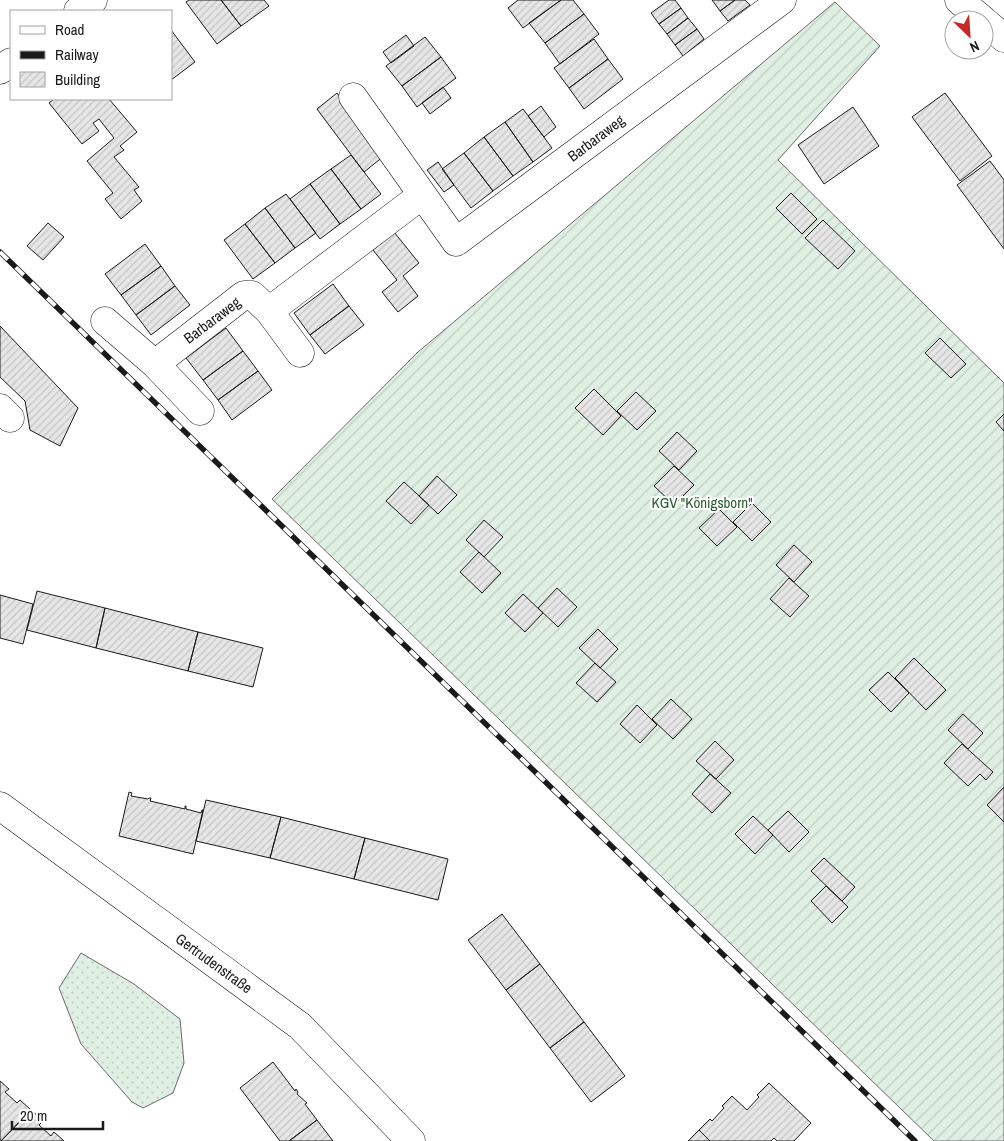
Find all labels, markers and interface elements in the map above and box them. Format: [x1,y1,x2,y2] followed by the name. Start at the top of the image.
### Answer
[10,10,172,100] legend
[944,10,994,60] north arrow
[55,19,84,40] text: Road
[967,37,982,57] text: N
[55,44,100,65] text: Railway
[55,69,100,90] text: Building
[563,110,629,166] street label: Barbaraweg
[179,292,245,348] street label: Barbaraweg
[651,492,753,513] park label: KGV "Königsborn"
[171,928,257,998] street label: Gertrudenstraße
[12,1098,104,1130] scale bar
[20,1105,47,1126] text: 20 m

